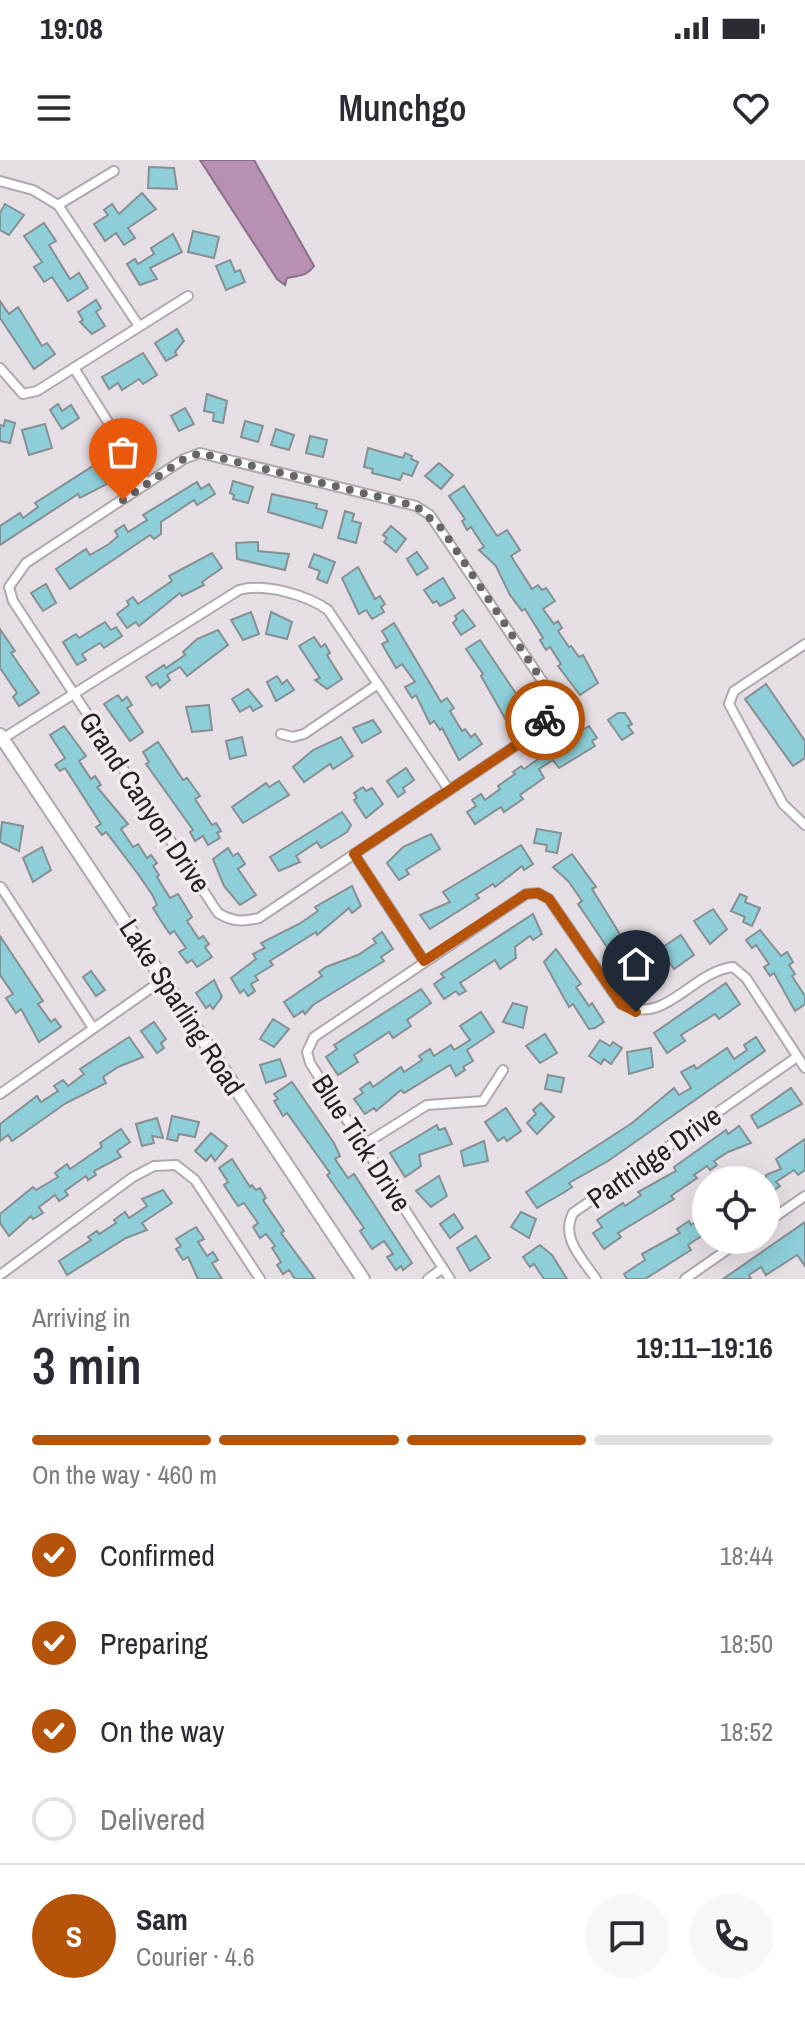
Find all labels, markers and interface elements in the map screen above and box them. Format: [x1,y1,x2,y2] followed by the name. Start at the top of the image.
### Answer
[40,8,103,48] text: 19:08
[339,84,466,132] text: Munchgo
[32,86,76,130] icon: menu
[729,86,773,130] icon: heart
[89,418,157,500] pin
[101,430,145,474] icon: bag
[505,680,585,760] courier
[523,698,567,742] icon: bike
[70,704,220,900] street label: Grand Canyon Drive
[111,912,253,1102] street label: Lake Sparling Road
[602,930,670,1012] pin
[614,942,658,986] icon: home
[304,1067,420,1219] street label: Blue Tick Drive
[579,1097,729,1217] street label: Partridge Drive
[692,1166,780,1254] map controls
[692,1166,780,1254] button: locate
[32,1300,130,1335] text: Arriving in
[636,1327,773,1367] text: 19:11–19:16
[32,1330,142,1400] text: 3 min
[32,1457,217,1492] text: On the way · 460 m
[32,1533,76,1577] icon: check
[100,1535,215,1575] text: Confirmed
[720,1538,773,1573] text: 18:44
[32,1621,76,1665] icon: check
[100,1623,208,1663] text: Preparing
[720,1626,773,1661] text: 18:50
[32,1709,76,1753] icon: check
[100,1711,224,1751] text: On the way
[720,1714,773,1749] text: 18:52
[100,1799,205,1839] text: Delivered
[585,1894,669,1978] button: chat
[689,1894,773,1978] button: phone
[136,1899,188,1939] text: Sam
[66,1916,82,1956] text: S
[136,1939,255,1974] text: Courier · 4.6

